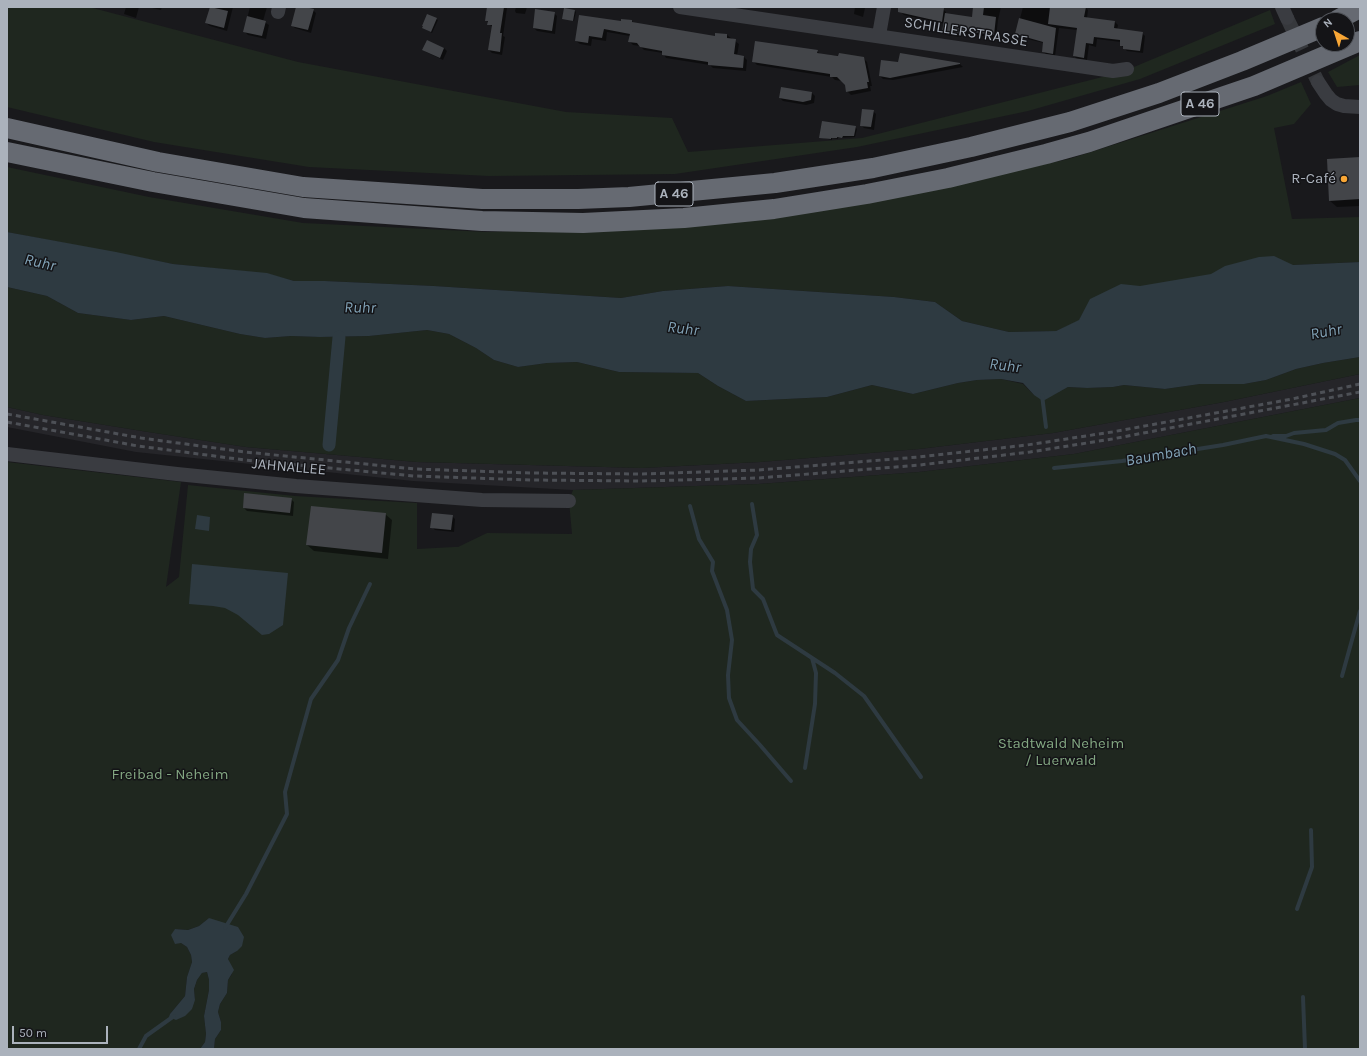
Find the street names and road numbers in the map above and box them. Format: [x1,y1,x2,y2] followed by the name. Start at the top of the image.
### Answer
[903,13,1029,51] street label: SCHILLERSTRASSE
[1181,92,1219,116] road number: A 46
[655,182,693,206] road number: A 46
[251,455,327,479] street label: JAHNALLEE

